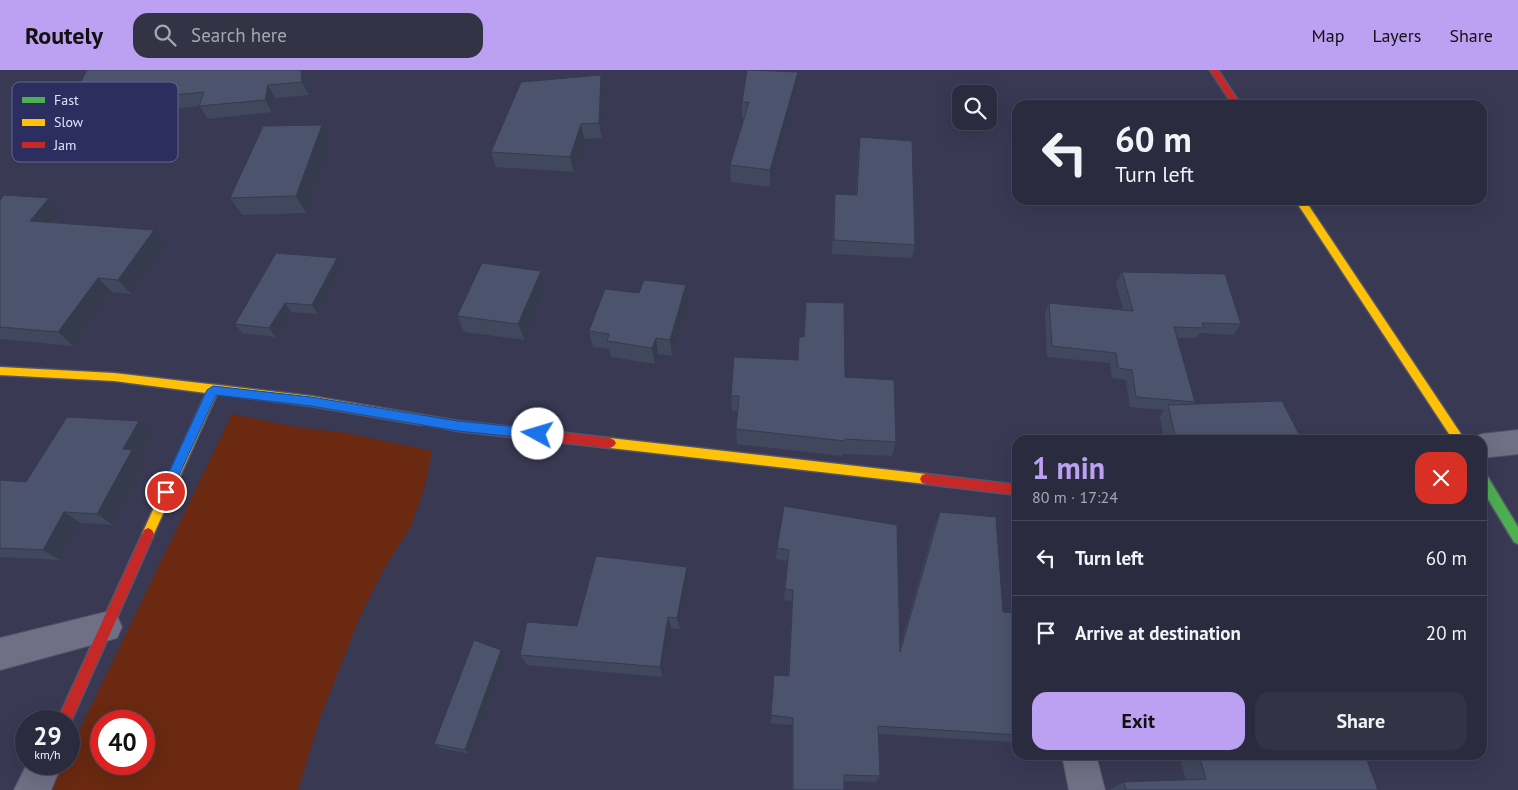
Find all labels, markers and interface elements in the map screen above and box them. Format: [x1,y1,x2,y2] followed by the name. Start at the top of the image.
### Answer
[133,13,483,58] search box
[25,20,103,51] text: Routely
[151,21,179,49] icon: search
[191,23,287,47] text: Search here
[1312,24,1344,47] text: Map
[1372,24,1421,47] text: Layers
[1449,24,1493,47] text: Share
[12,82,178,162] legend
[952,85,997,130] map controls
[952,85,997,130] button: search
[54,91,79,109] text: Fast
[54,113,84,131] text: Slow
[1115,116,1192,162] text: 60 m
[1032,120,1097,185] icon: left
[53,136,76,154] text: Jam
[1115,160,1194,188] text: Turn left
[511,407,563,459] position arrow
[1032,448,1105,487] text: 1 min
[1415,452,1467,504] button: close
[145,471,187,513] pin
[152,478,180,506] icon: arrive
[1032,487,1118,507] text: 80 m · 17:24
[1032,544,1060,572] icon: left
[1075,546,1144,570] text: Turn left
[1426,546,1467,570] text: 60 m
[1032,619,1060,647] icon: arrive
[1075,621,1241,645] text: Arrive at destination
[1426,621,1467,645] text: 20 m
[1032,692,1245,750] button: Exit
[1255,692,1467,750] button: Share
[90,710,155,775] speed limit sign: 40
[33,720,62,752] text: 29
[34,747,61,762] text: km/h

